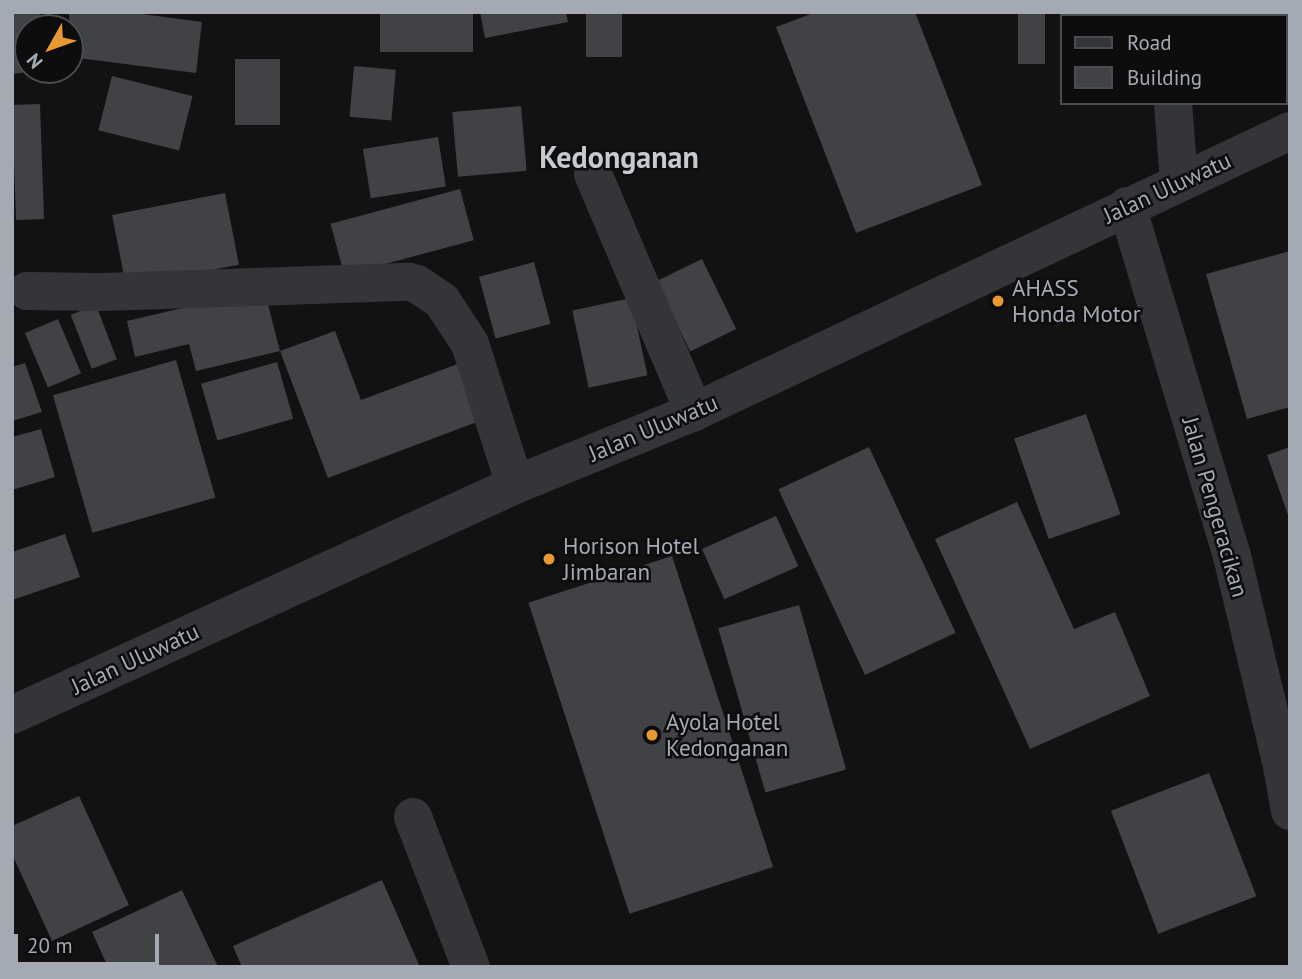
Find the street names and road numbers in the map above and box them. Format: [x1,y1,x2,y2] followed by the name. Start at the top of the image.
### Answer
[1099,146,1235,230] street label: Jalan Uluwatu
[584,388,722,468] street label: Jalan Uluwatu
[1176,414,1254,600] street label: Jalan Pengeracikan
[67,617,203,701] street label: Jalan Uluwatu

